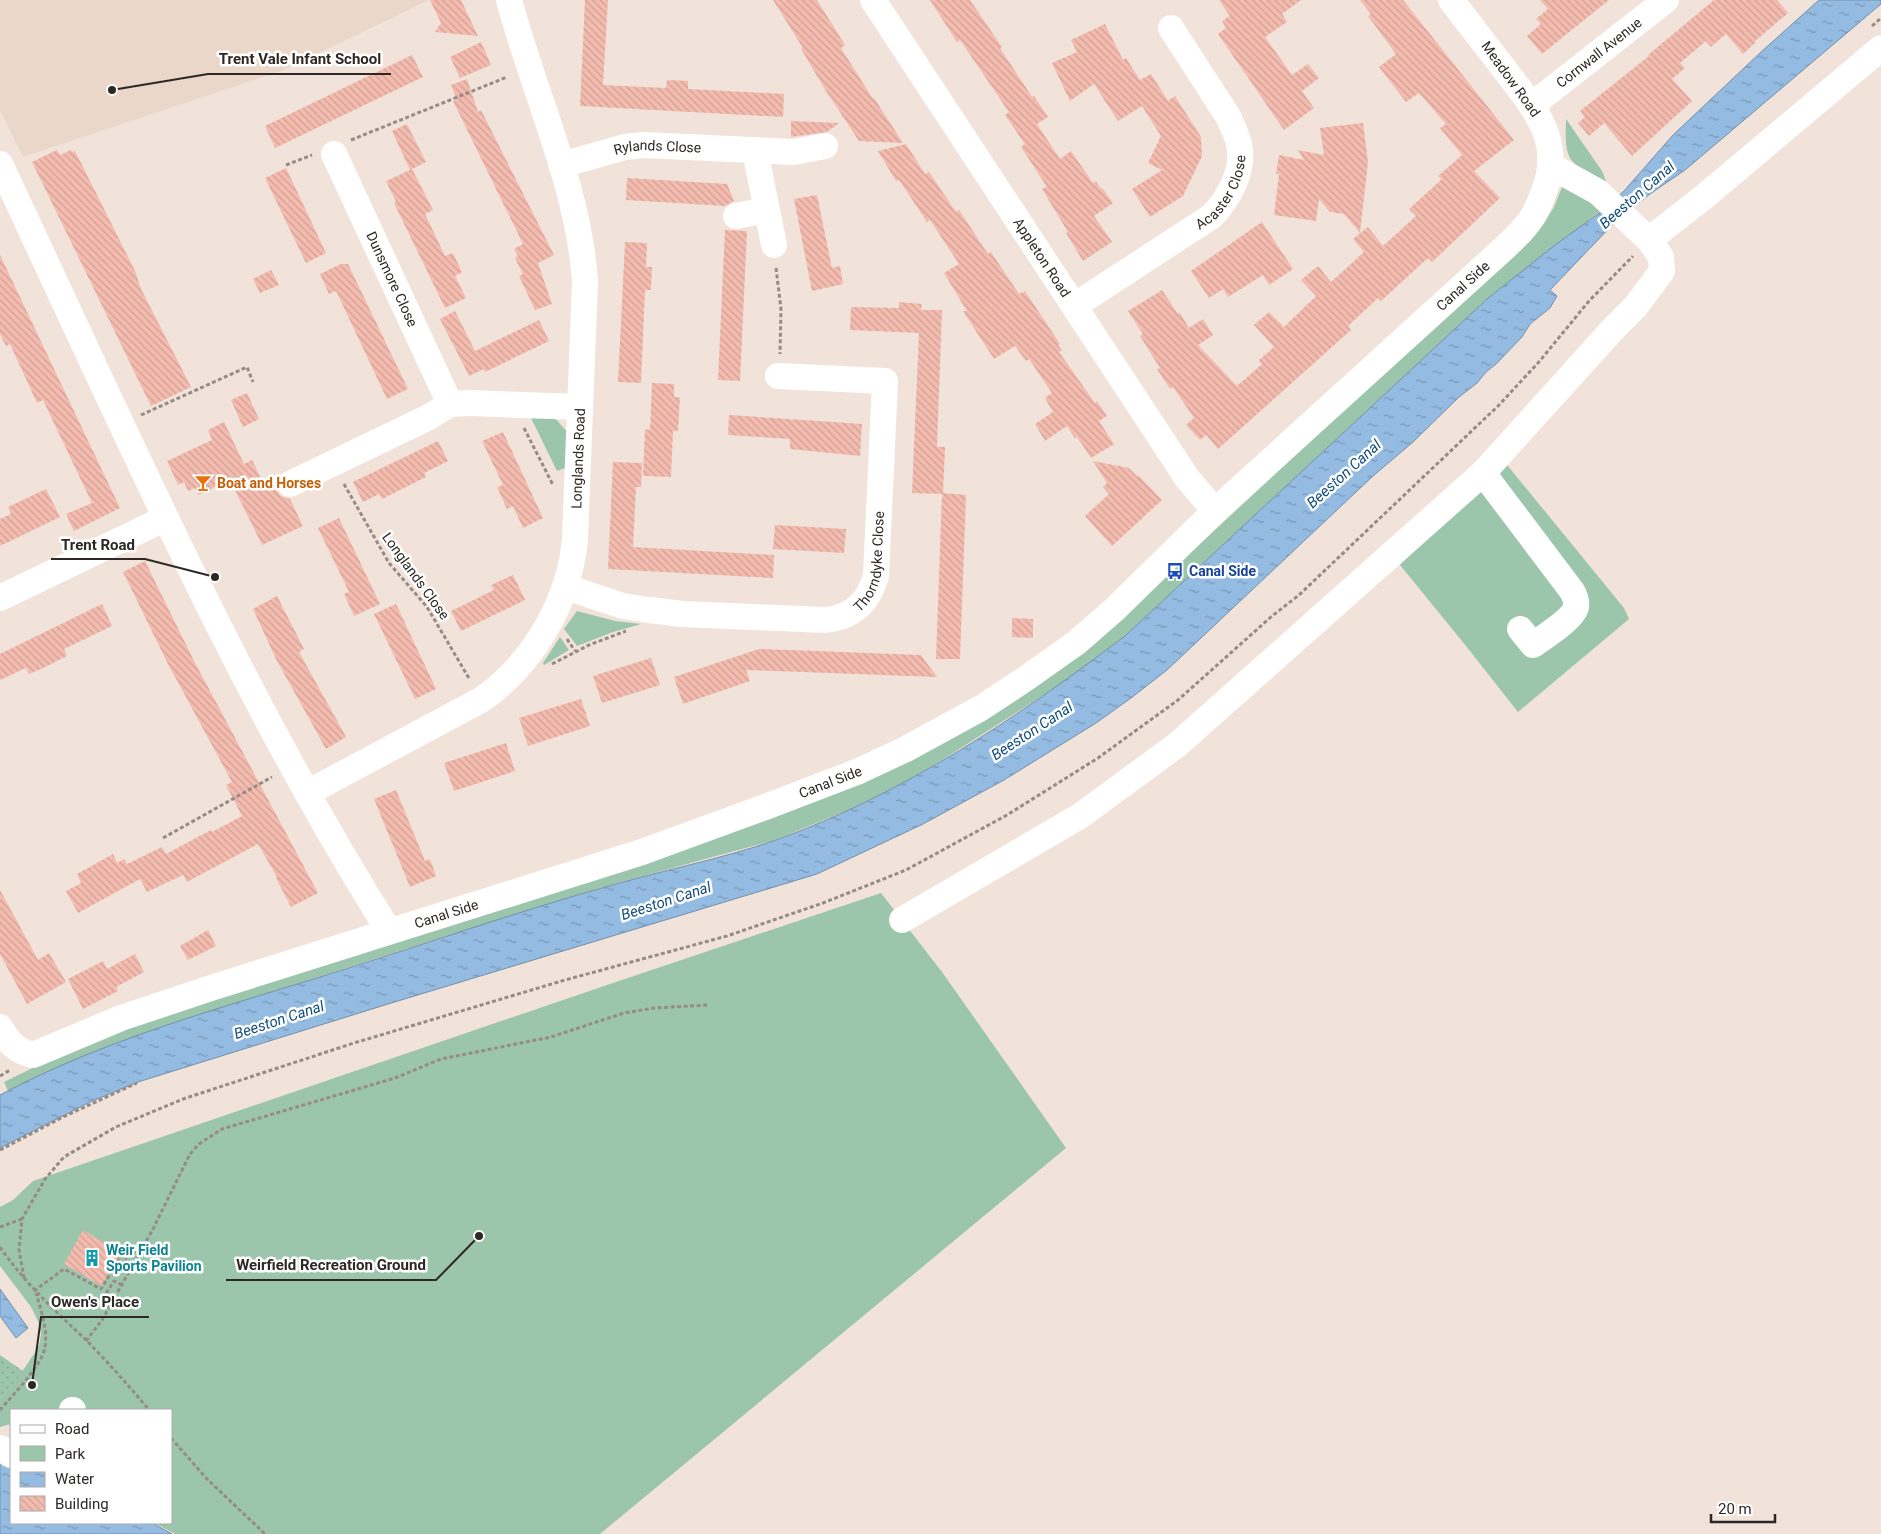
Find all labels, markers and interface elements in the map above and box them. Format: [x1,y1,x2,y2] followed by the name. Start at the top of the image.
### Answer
[1553,14,1645,91] street label: Cornwall Avenue
[1478,38,1544,120] street label: Meadow Road
[208,44,391,74] callout: Trent Vale Infant School
[219,50,381,68] text: Trent Vale Infant School
[612,137,702,158] street label: Rylands Close
[1192,155,1248,233] street label: Acaster Close
[1596,157,1679,232] water label: Beeston Canal
[1010,215,1074,300] street label: Appleton Road
[363,229,421,329] street label: Dunsmore Close
[1433,258,1493,314] street label: Canal Side
[568,408,588,509] street label: Longlands Road
[1303,436,1385,512] water label: Beeston Canal
[193,473,213,493] bar icon: Boat and Horses
[217,475,321,491] place label: Boat and Horses
[850,511,887,615] street label: Thorndyke Close
[51,529,145,559] callout: Trent Road
[379,529,453,623] street label: Longlands Close
[61,536,135,554] text: Trent Road
[1165,561,1185,581] bus stop icon: Canal Side
[1189,563,1256,579] place label: Canal Side
[988,698,1076,764] water label: Beeston Canal
[797,763,864,801] street label: Canal Side
[619,878,714,924] water label: Beeston Canal
[412,896,480,931] street label: Canal Side
[232,997,327,1043] water label: Beeston Canal
[106,1242,202,1274] place label: Weir Field Sports Pavilion
[82,1248,102,1268] building icon: Weir Field Sports Pavilion
[226,1250,436,1280] callout: Weirfield Recreation Ground
[236,1256,426,1274] text: Weirfield Recreation Ground
[41,1287,149,1317] callout: Owen's Place
[51,1293,139,1311] text: Owen's Place
[10,1409,172,1524] legend
[55,1420,89,1438] text: Road
[55,1445,86,1463] text: Park
[55,1470,94,1488] text: Water
[1711,1492,1775,1524] scale bar
[55,1495,109,1513] text: Building
[1718,1500,1752,1518] text: 20 m

